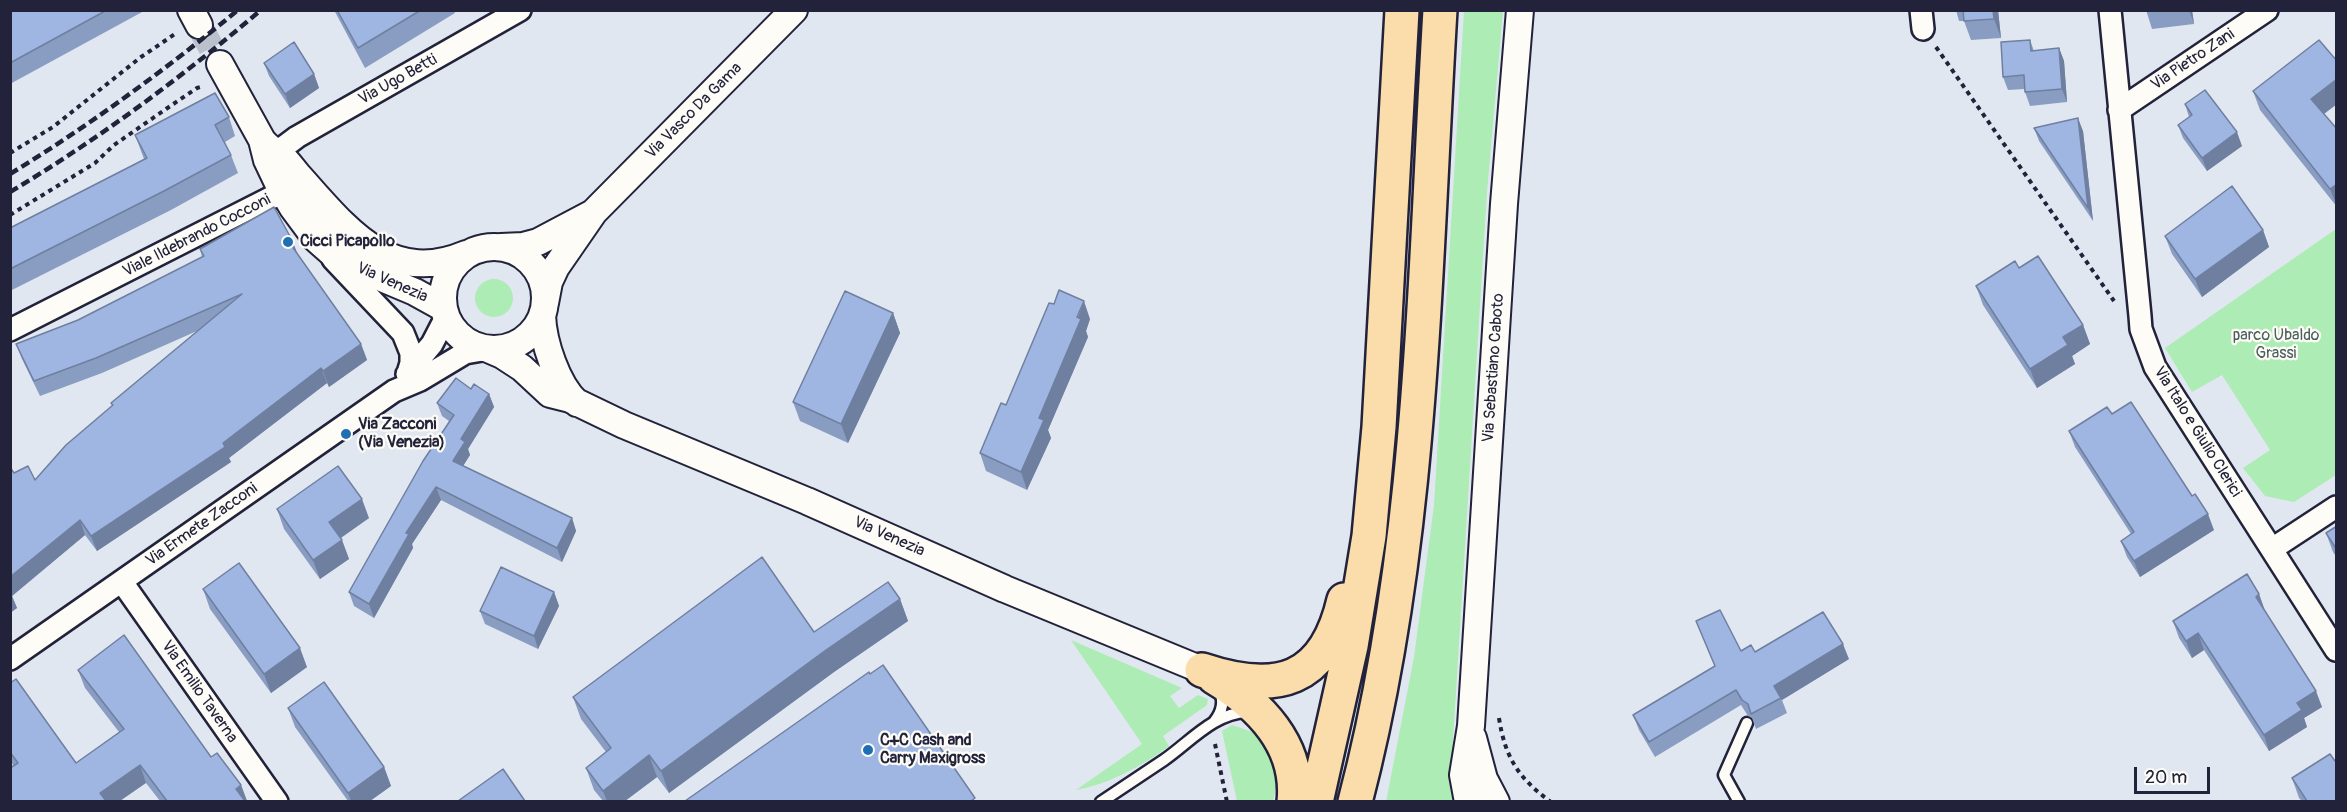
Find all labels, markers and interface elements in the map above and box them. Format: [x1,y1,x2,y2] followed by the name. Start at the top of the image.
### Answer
[2148,25,2238,95] street label: Via Pietro Zani
[355,51,441,109] street label: Via Ugo Betti
[642,59,746,163] street label: Via Vasco Da Gama
[120,190,274,282] street label: Viale Ildebrando Cocconi
[300,232,395,252] place label: Cicci Picapollo
[281,235,295,249] marker: Cicci Picapollo
[353,259,431,307] street label: Via Venezia
[1479,293,1509,443] street label: Via Sebastiano Caboto
[2233,326,2319,364] park label: parco Ubaldo Grassi
[2149,363,2245,501] street label: Via Italo e Giulio Clerici
[358,415,445,453] place label: Via Zacconi (Via Venezia)
[339,427,353,441] marker: Via Zacconi (Via Venezia)
[142,479,262,571] street label: Via Ermete Zacconi
[850,513,928,561] street label: Via Venezia
[157,637,241,747] street label: Via Emilio Taverna
[880,731,985,769] place label: C+C Cash and Carry Maxigross
[861,743,875,757] marker: C+C Cash and Carry Maxigross
[2137,755,2214,793] scale bar
[2145,766,2187,789] text: 20 m

